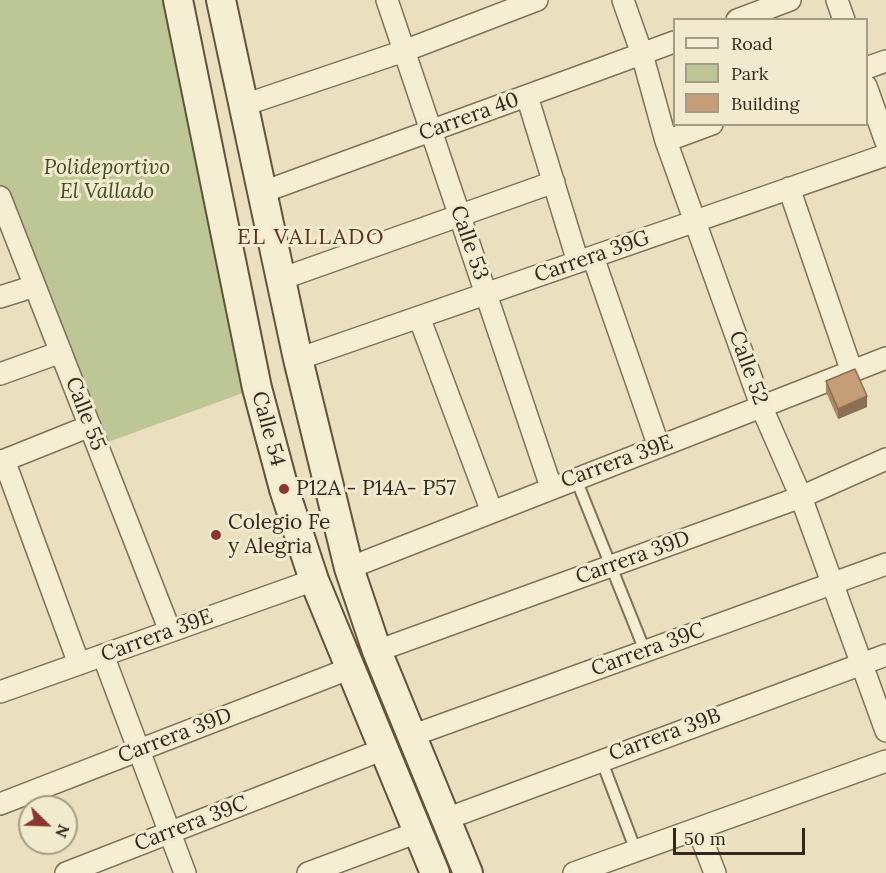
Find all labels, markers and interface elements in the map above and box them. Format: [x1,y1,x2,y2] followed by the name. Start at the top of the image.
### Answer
[673,18,868,126] legend
[731,32,773,55] text: Road
[731,62,768,85] text: Park
[416,87,522,147] street label: Carrera 40
[731,92,799,115] text: Building
[44,155,170,205] park label: Polideportivo El Vallado
[445,203,493,283] street label: Calle 53
[237,225,385,251] district label: EL VALLADO
[531,226,653,288] street label: Carrera 39G
[723,328,773,408] street label: Calle 52
[59,374,111,454] street label: Calle 55
[246,389,290,469] street label: Calle 54
[558,430,676,494] street label: Carrera 39E
[296,476,456,502] place label: P12A - P14A- P57
[277,482,291,496] marker: P12A - P14A- P57
[228,510,330,560] place label: Colegio Fe y Alegria
[572,526,694,590] street label: Carrera 39D
[209,528,223,542] marker: Colegio Fe y Alegria
[98,604,216,668] street label: Carrera 39E
[588,618,708,682] street label: Carrera 39C
[115,703,235,769] street label: Carrera 39D
[606,703,724,767] street label: Carrera 39B
[131,791,251,857] street label: Carrera 39C
[18,795,78,855] north arrow
[676,816,808,854] scale bar
[51,822,74,841] text: N
[684,827,726,850] text: 50 m

